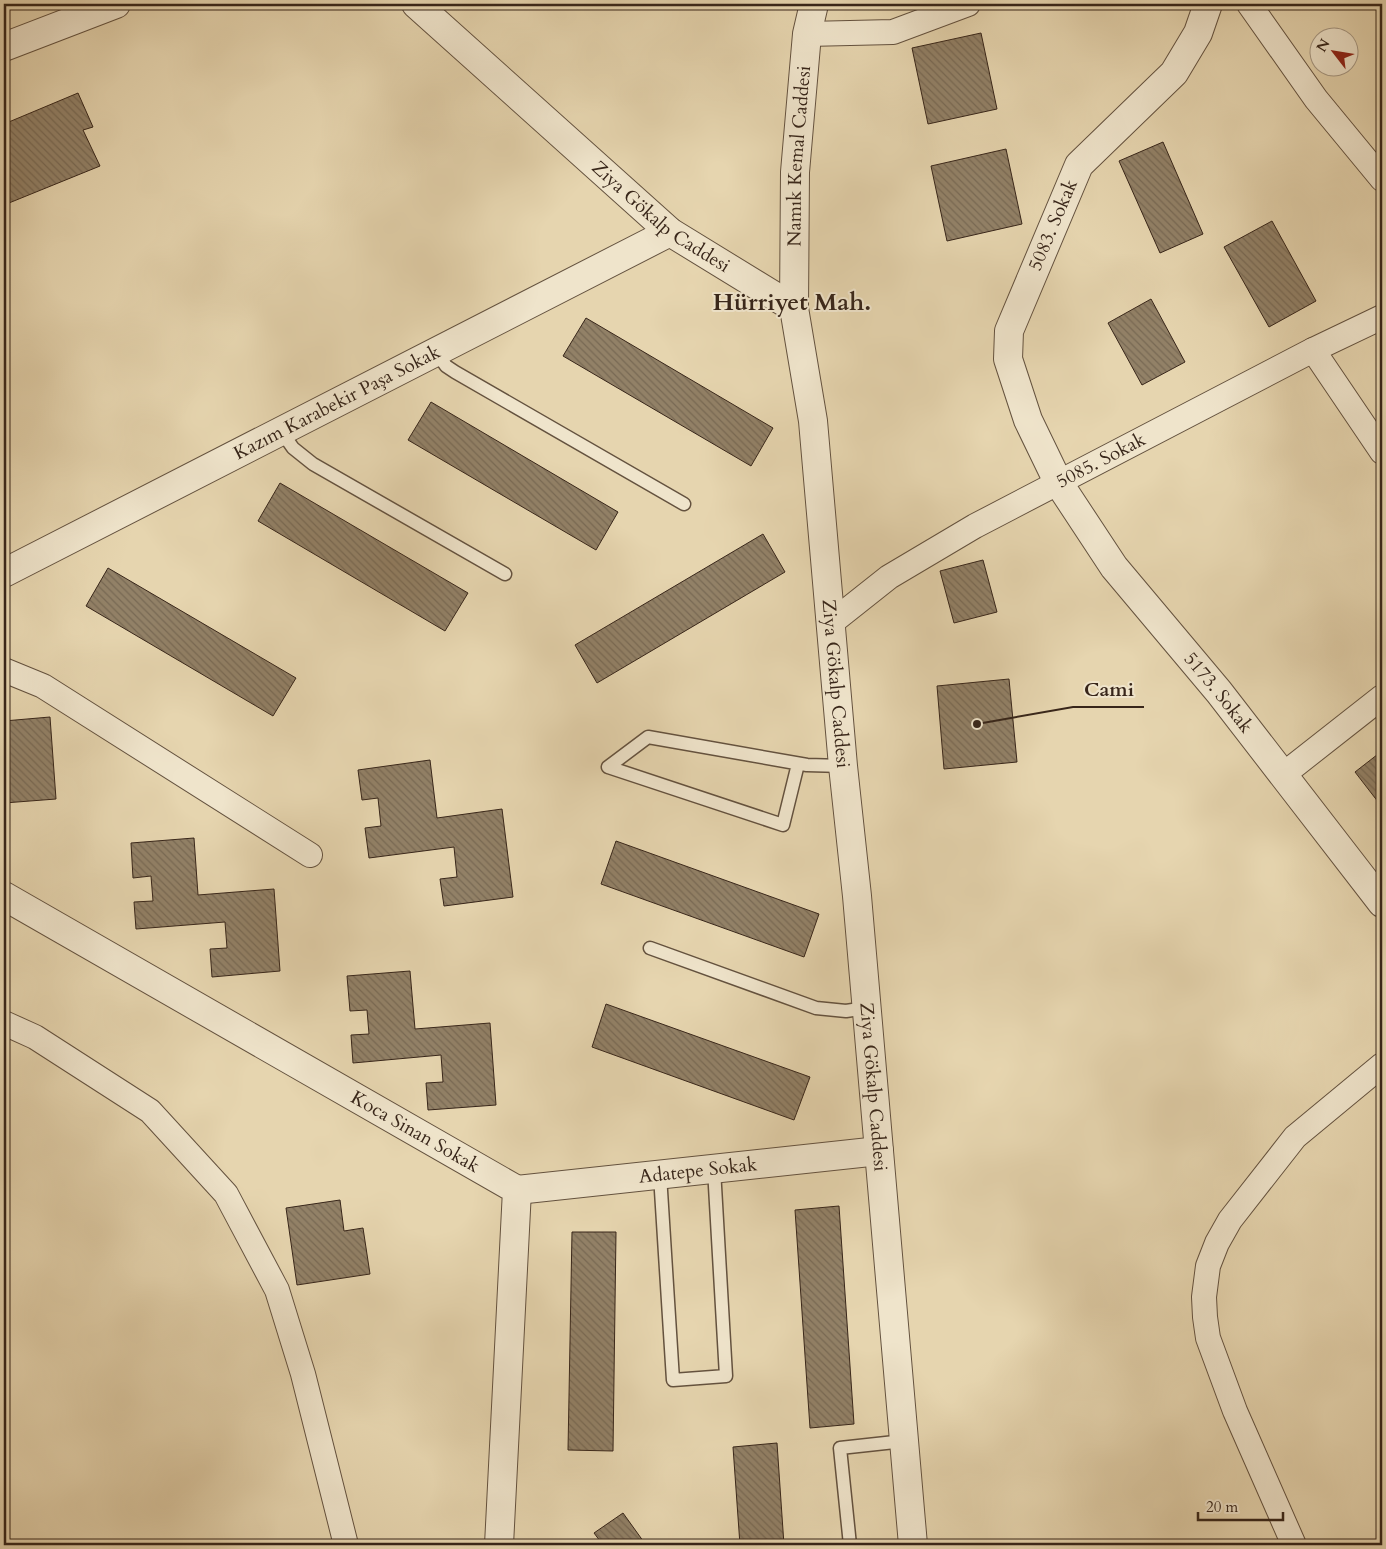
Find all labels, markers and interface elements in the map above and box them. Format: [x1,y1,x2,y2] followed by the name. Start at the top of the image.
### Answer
[1308,28,1358,78] north arrow
[1312,35,1335,56] text: N
[781,65,817,247] street label: Namık Kemal Caddesi
[586,155,735,279] street label: Ziya Gökalp Caddesi
[1022,174,1084,275] street label: 5083. Sokak
[713,286,871,319] district label: Hürriyet Mah.
[229,338,445,466] street label: Kazım Karabekir Paşa Sokak
[1052,426,1151,494] street label: 5085. Sokak
[816,598,856,769] street label: Ziya Gökalp Caddesi
[1178,647,1260,739] street label: 5173. Sokak
[1073,672,1144,707] callout: Cami
[1084,676,1134,703] text: Cami
[853,1001,894,1172] street label: Ziya Gökalp Caddesi
[346,1084,485,1179] street label: Koca Sinan Sokak
[638,1151,759,1190] street label: Adatepe Sokak
[1198,1489,1284,1521] scale bar
[1206,1497,1238,1517] text: 20 m

